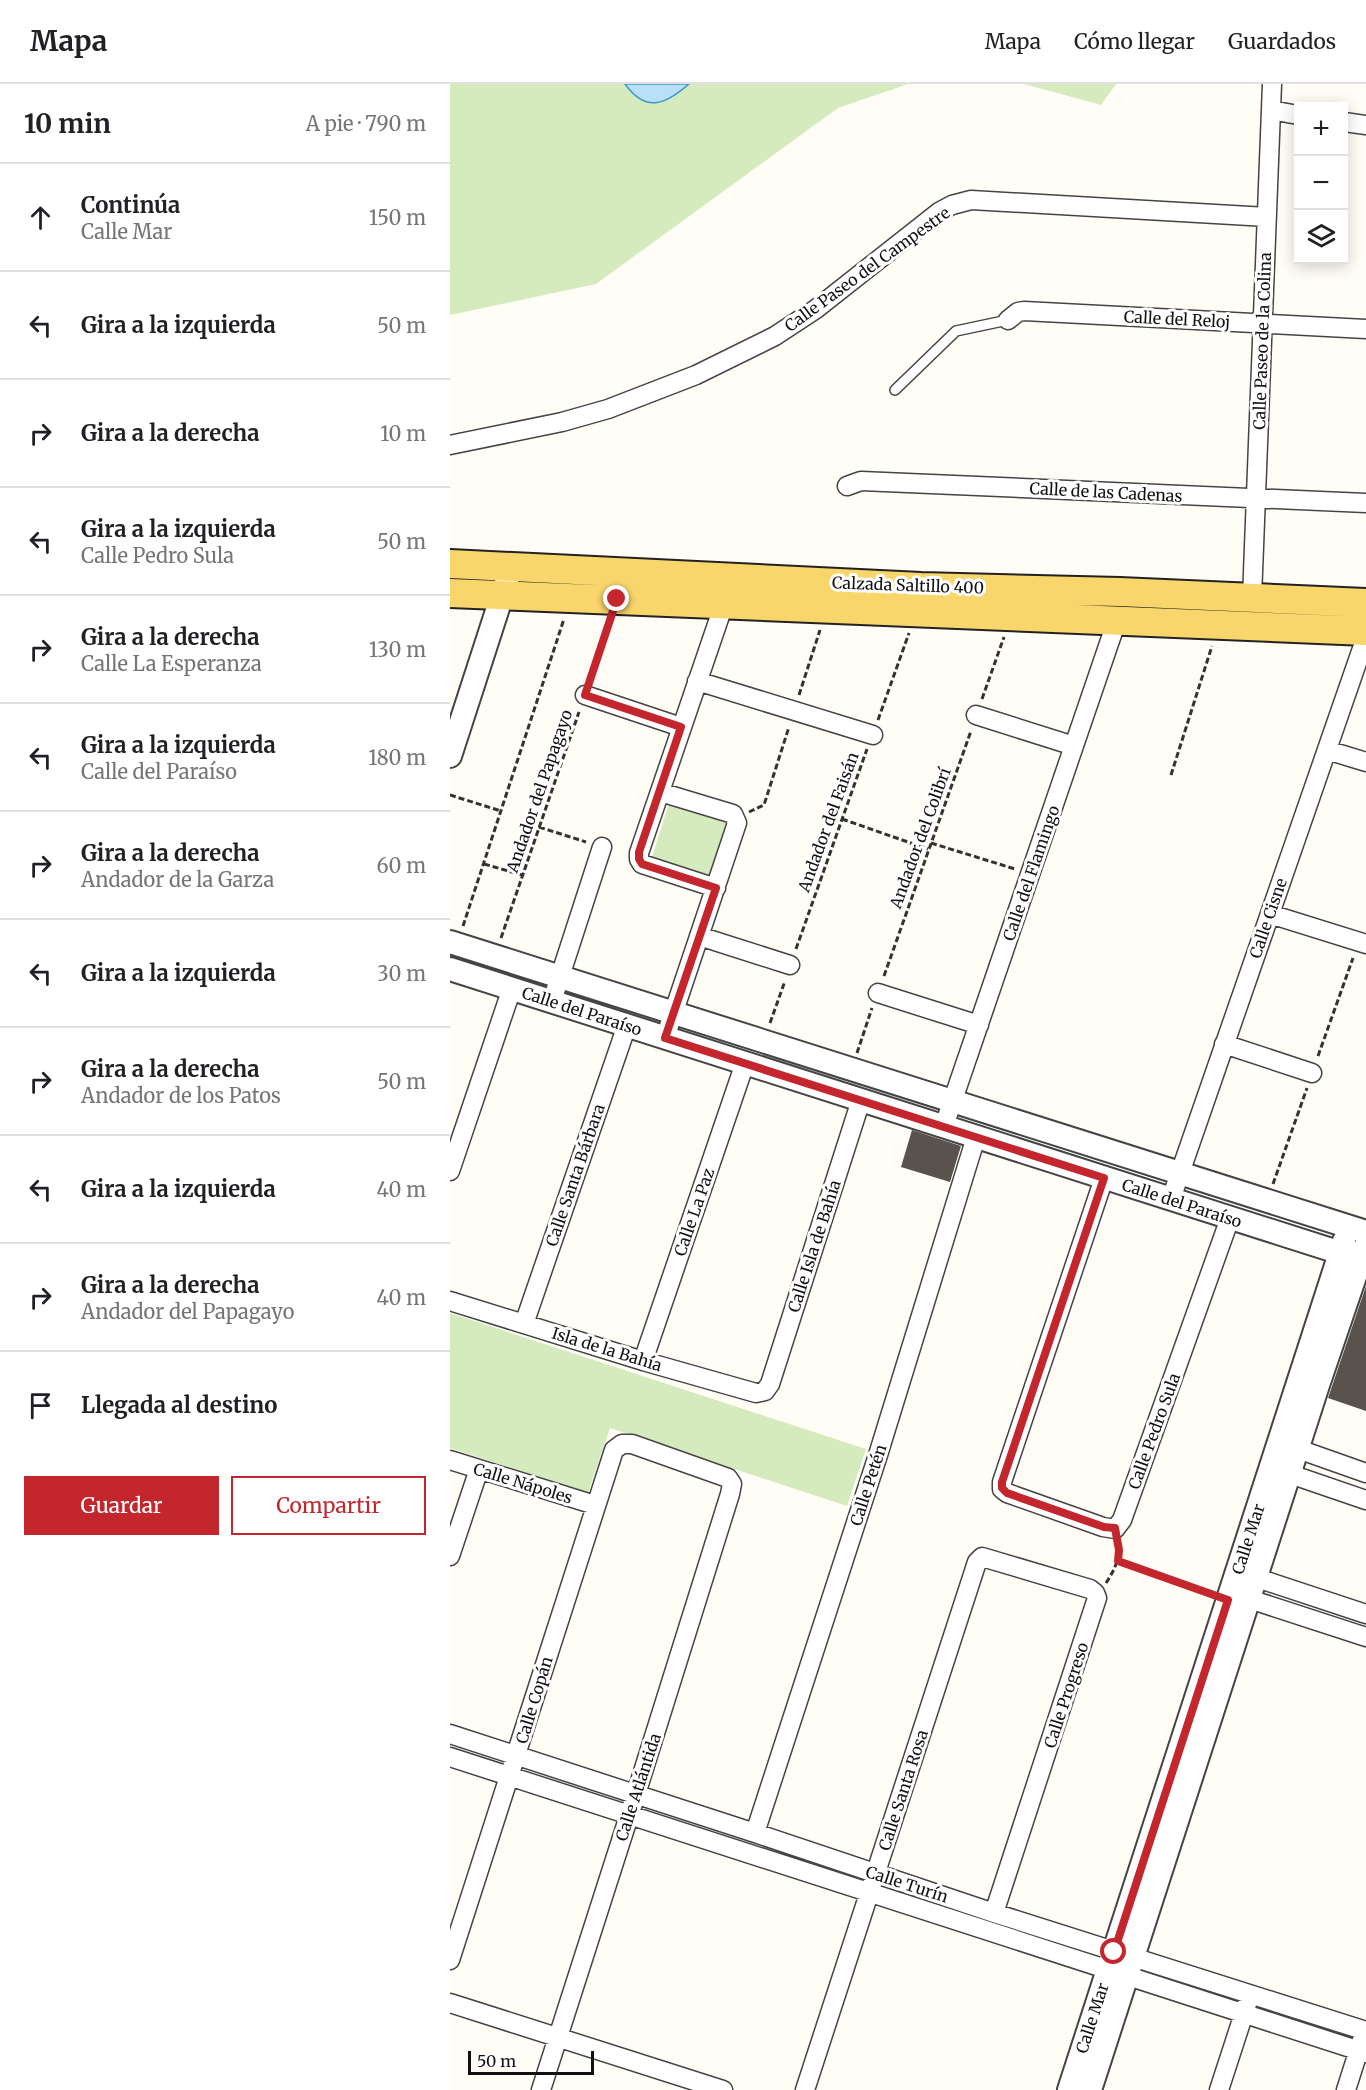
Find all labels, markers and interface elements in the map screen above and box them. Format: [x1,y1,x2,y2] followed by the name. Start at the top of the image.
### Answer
[30,23,107,59] text: Mapa
[985,28,1041,55] text: Mapa
[1074,28,1195,55] text: Cómo llegar
[1228,28,1336,55] text: Guardados
[1294,102,1348,264] map controls
[1294,102,1348,156] button: +
[24,107,111,140] text: 10 min
[306,111,426,136] text: A pie · 790 m
[1294,156,1348,210] button: −
[81,191,180,219] text: Continúa
[24,201,57,234] icon: ahead
[781,202,953,336] street label: Calle Paseo del Campestre
[369,205,426,230] text: 150 m
[1294,210,1348,264] button: layers
[81,219,172,244] text: Calle Mar
[1249,251,1275,430] street label: Calle Paseo de la Colina
[1123,306,1231,332] street label: Calle del Reloj
[24,309,57,342] icon: left
[81,311,276,339] text: Gira a la izquierda
[377,313,426,338] text: 50 m
[24,417,57,450] icon: right
[81,419,259,447] text: Gira a la derecha
[380,421,426,446] text: 10 m
[1029,478,1183,506] street label: Calle de las Cadenas
[81,515,276,543] text: Gira a la izquierda
[24,525,57,558] icon: left
[377,529,426,554] text: 50 m
[81,543,234,568] text: Calle Pedro Sula
[832,572,984,598] street label: Calzada Saltillo 400
[603,585,629,611] route end
[81,623,259,651] text: Gira a la derecha
[24,633,57,666] icon: right
[369,637,426,662] text: 130 m
[81,651,262,676] text: Calle La Esperanza
[501,707,576,876] street label: Andador del Papagayo
[81,731,276,759] text: Gira a la izquierda
[24,741,57,774] icon: left
[368,745,426,770] text: 180 m
[793,749,863,896] street label: Andador del Faisán
[81,759,237,784] text: Calle del Paraíso
[885,764,955,912] street label: Andador del Colibrí
[998,803,1064,943] street label: Calle del Flamingo
[81,839,259,867] text: Gira a la derecha
[24,849,57,882] icon: right
[376,853,426,878] text: 60 m
[81,867,274,892] text: Andador de la Garza
[1245,875,1291,961] street label: Calle Cisne
[24,957,57,990] icon: left
[81,959,276,987] text: Gira a la izquierda
[377,961,426,986] text: 30 m
[520,982,644,1040] street label: Calle del Paraíso
[81,1055,259,1083] text: Gira a la derecha
[24,1065,57,1098] icon: right
[377,1069,426,1094] text: 50 m
[81,1083,281,1108] text: Andador de los Patos
[541,1101,609,1249] street label: Calle Santa Bárbara
[670,1165,718,1258] street label: Calle La Paz
[24,1173,57,1206] icon: left
[1120,1174,1244,1232] street label: Calle del Paraíso
[81,1175,276,1203] text: Gira a la izquierda
[376,1177,426,1202] text: 40 m
[783,1177,845,1315] street label: Calle Isla de Bahía
[81,1271,259,1299] text: Gira a la derecha
[24,1281,57,1314] icon: right
[376,1285,426,1310] text: 40 m
[81,1299,294,1324] text: Andador del Papagayo
[550,1323,665,1375] street label: Isla de la Bahía
[1124,1370,1184,1492] street label: Calle Pedro Sula
[24,1389,57,1422] icon: arrive
[81,1391,277,1419] text: Llegada al destino
[845,1441,891,1528] street label: Calle Petén
[471,1458,575,1508] street label: Calle Nápoles
[24,1476,219,1535] button: Guardar
[231,1476,426,1535] button: Compartir
[1227,1501,1269,1577] street label: Calle Mar
[1039,1640,1093,1750] street label: Calle Progreso
[511,1654,557,1746] street label: Calle Copán
[874,1727,932,1853] street label: Calle Santa Rosa
[611,1730,665,1843] street label: Calle Atlántida
[863,1861,951,1907] street label: Calle Turín
[1100,1938,1126,1964] route start
[1071,1980,1113,2056] street label: Calle Mar
[468,2048,594,2076] scale bar
[477,2051,516,2071] text: 50 m

